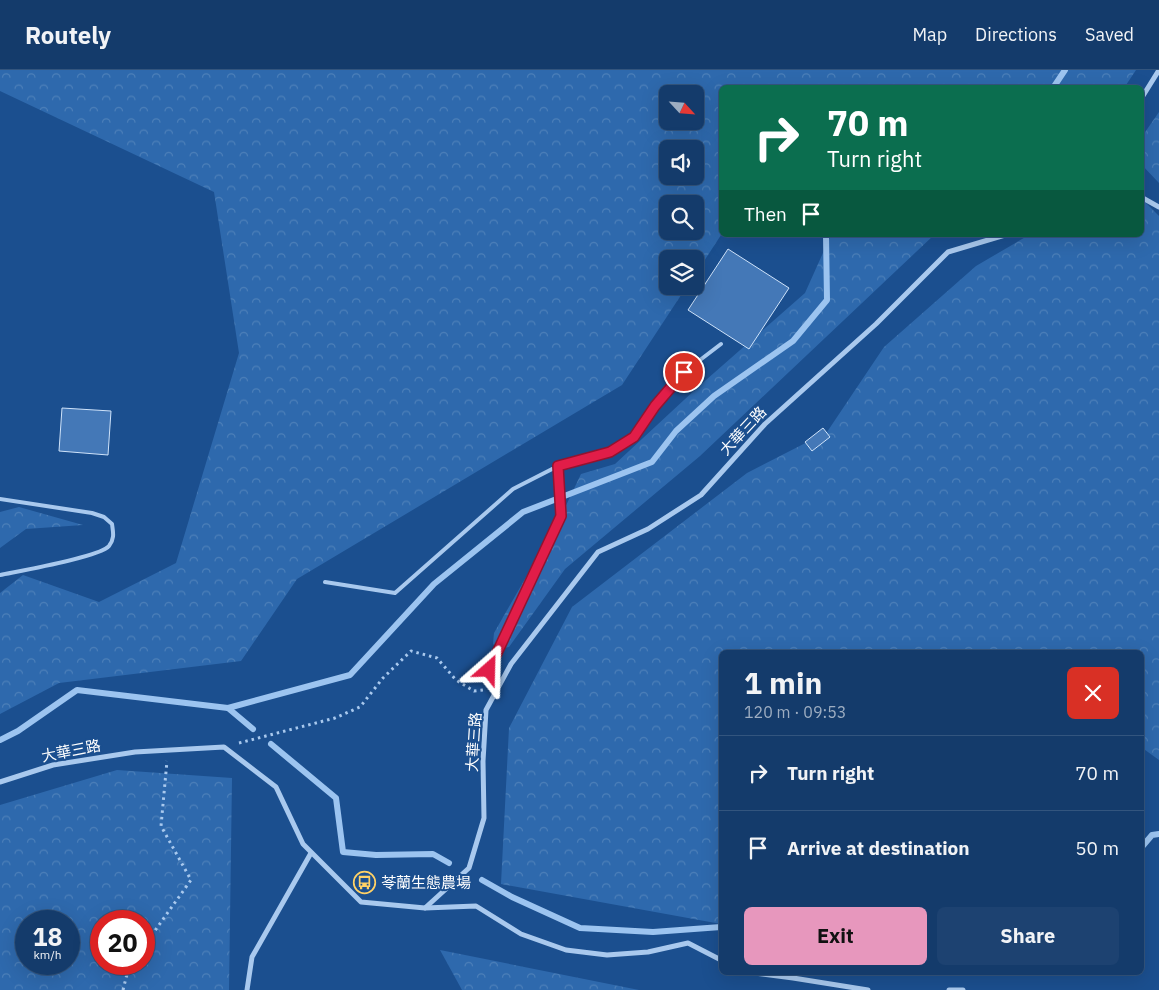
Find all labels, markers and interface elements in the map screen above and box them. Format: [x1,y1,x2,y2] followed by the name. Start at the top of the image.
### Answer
[25,19,111,51] text: Routely
[912,23,947,46] text: Map
[975,23,1057,46] text: Directions
[1085,23,1134,46] text: Saved
[659,85,704,130] north arrow
[659,85,704,295] map controls
[827,100,909,146] text: 70 m
[744,105,809,170] icon: right
[659,140,704,185] button: sound
[827,144,922,173] text: Turn right
[659,195,704,240] button: search
[797,200,825,228] icon: arrive
[744,202,787,226] text: Then
[659,250,704,295] button: layers
[663,351,705,393] pin
[670,358,698,386] icon: arrive
[715,402,770,459] street label: 大華三路
[462,643,514,695] position arrow
[744,663,822,702] text: 1 min
[1067,667,1119,719] button: close
[744,702,846,722] text: 120 m · 09:53
[462,711,485,773] street label: 大華三路
[40,735,102,766] street label: 大華三路
[744,759,772,787] icon: right
[787,761,874,785] text: Turn right
[1075,761,1119,785] text: 70 m
[744,834,772,862] icon: arrive
[787,836,970,860] text: Arrive at destination
[1075,836,1119,860] text: 50 m
[353,871,377,895] bus stop icon: 苓蘭生態農場
[381,873,471,892] place label: 苓蘭生態農場
[744,907,927,965] button: Exit
[937,907,1119,965] button: Share
[90,910,155,975] speed limit sign: 20
[32,920,63,953] text: 18
[33,947,62,962] text: km/h

